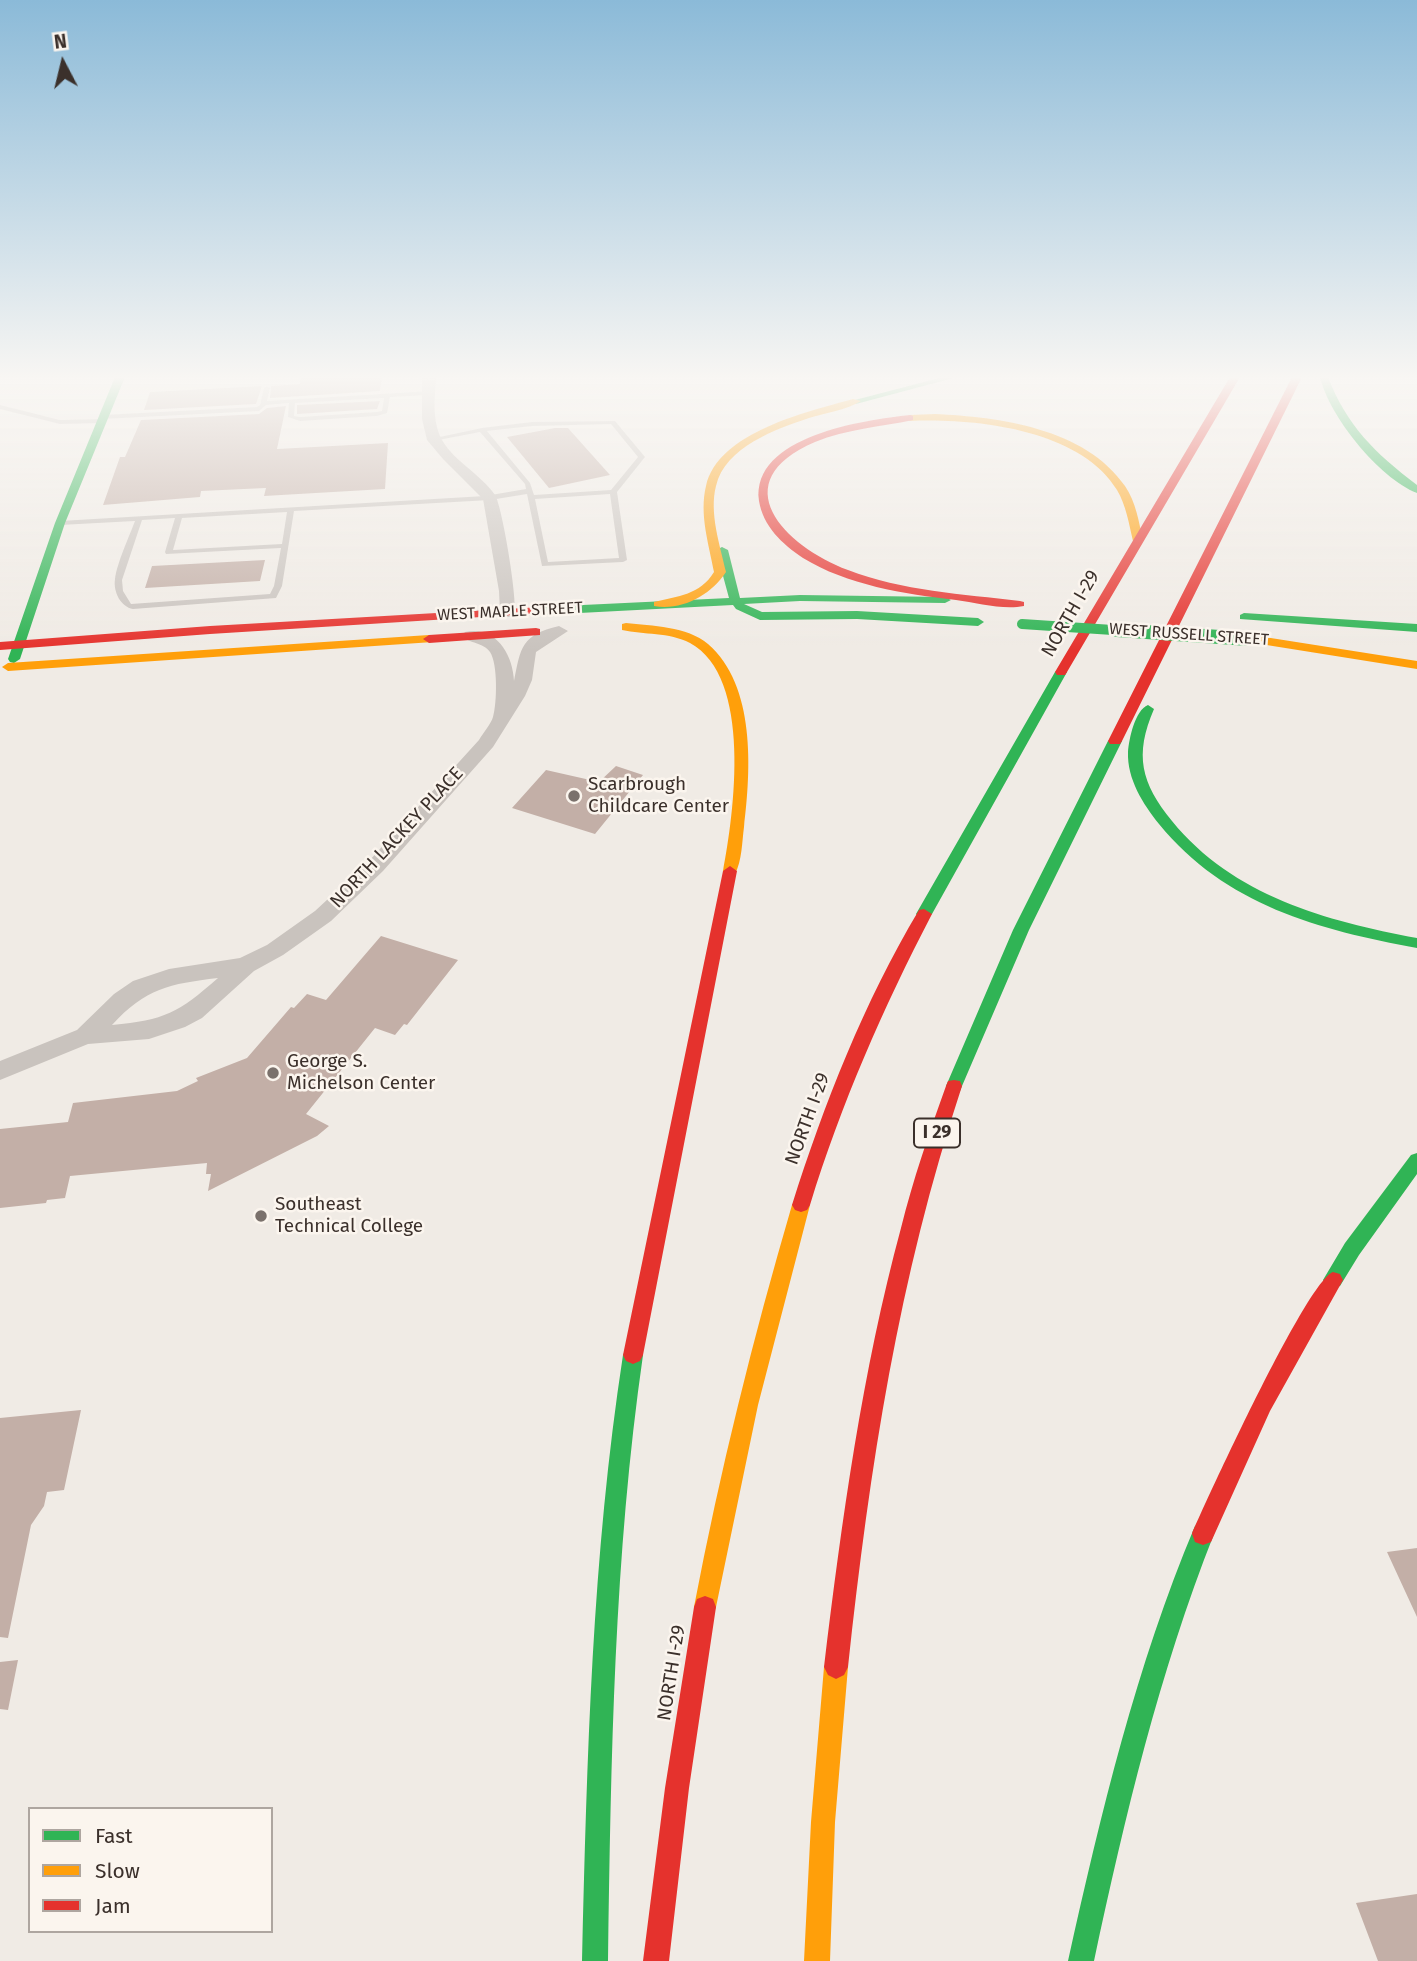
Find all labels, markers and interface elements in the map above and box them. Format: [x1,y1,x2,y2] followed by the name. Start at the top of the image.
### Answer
[28,28,98,98] north arrow
[53,29,68,54] text: N
[1037,567,1105,661] street label: NORTH I-29
[437,599,583,625] street label: WEST MAPLE STREET
[1108,620,1270,650] street label: WEST RUSSELL STREET
[326,763,468,913] street label: NORTH LACKEY PLACE
[588,774,729,818] place label: Scarbrough Childcare Center
[566,788,582,804] marker: Scarbrough Childcare Center
[287,1051,435,1095] place label: George S. Michelson Center
[265,1065,281,1081] marker: George S. Michelson Center
[781,1070,835,1168] street label: NORTH I-29
[914,1118,960,1148] road number: I 29
[275,1194,423,1238] place label: Southeast Technical College
[253,1208,269,1224] marker: Southeast Technical College
[653,1624,691,1722] street label: NORTH I-29
[28,1807,273,1933] legend
[95,1823,133,1849] text: Fast
[95,1858,140,1884] text: Slow
[95,1893,131,1919] text: Jam

